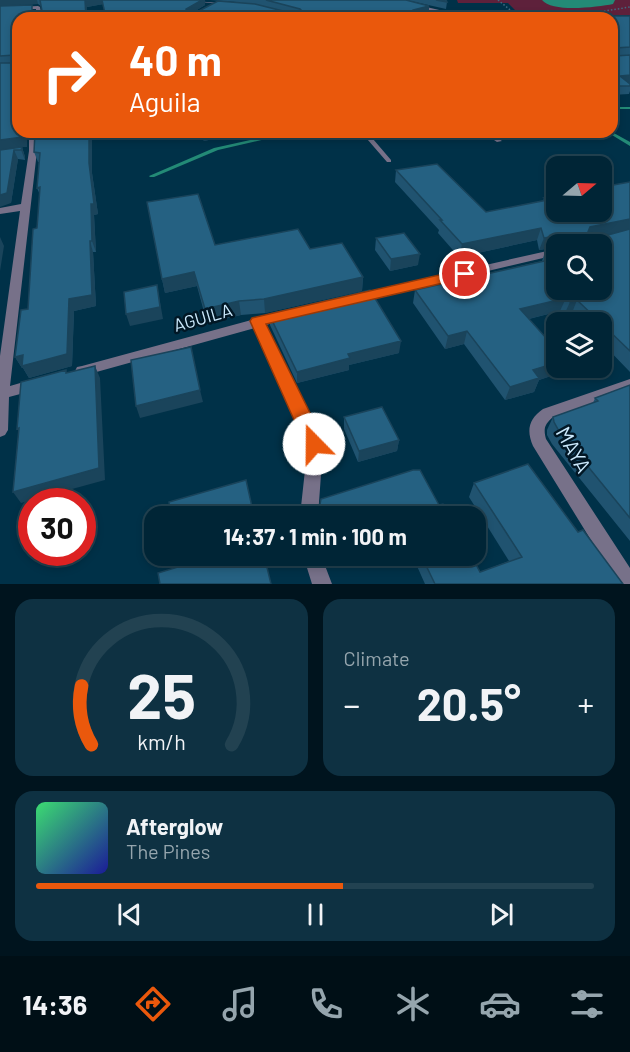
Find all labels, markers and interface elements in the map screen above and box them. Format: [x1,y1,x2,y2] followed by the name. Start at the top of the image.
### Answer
[129,34,222,84] text: 40 m
[30,36,108,114] icon: right
[129,85,201,117] text: Aguila
[546,156,612,222] north arrow
[546,156,612,378] map controls
[546,234,612,300] button: search
[439,248,490,299] pin
[448,257,481,290] icon: arrive
[171,298,235,336] street label: AGUILA
[546,312,612,378] button: layers
[282,412,346,476] position arrow
[551,422,597,477] street label: MAYA
[18,488,96,566] speed limit sign: 30
[223,523,407,549] text: 14:37 · 1 min · 100 m
[344,646,410,670] text: Climate
[127,657,196,731] text: 25
[417,676,521,730] text: 20.5°
[344,684,360,724] text: −
[578,684,594,724] text: +
[137,729,186,754] text: km/h
[126,813,223,839] text: Afterglow
[126,839,210,863] text: The Pines
[113,898,146,931] icon: previous
[299,898,332,931] icon: pause
[485,898,518,931] icon: next
[132,983,174,1025] icon: directions
[219,983,261,1025] icon: music
[305,983,347,1025] icon: phone
[392,983,434,1025] icon: climate
[479,983,521,1025] icon: car
[566,983,608,1025] icon: filters
[22,988,87,1020] text: 14:36

